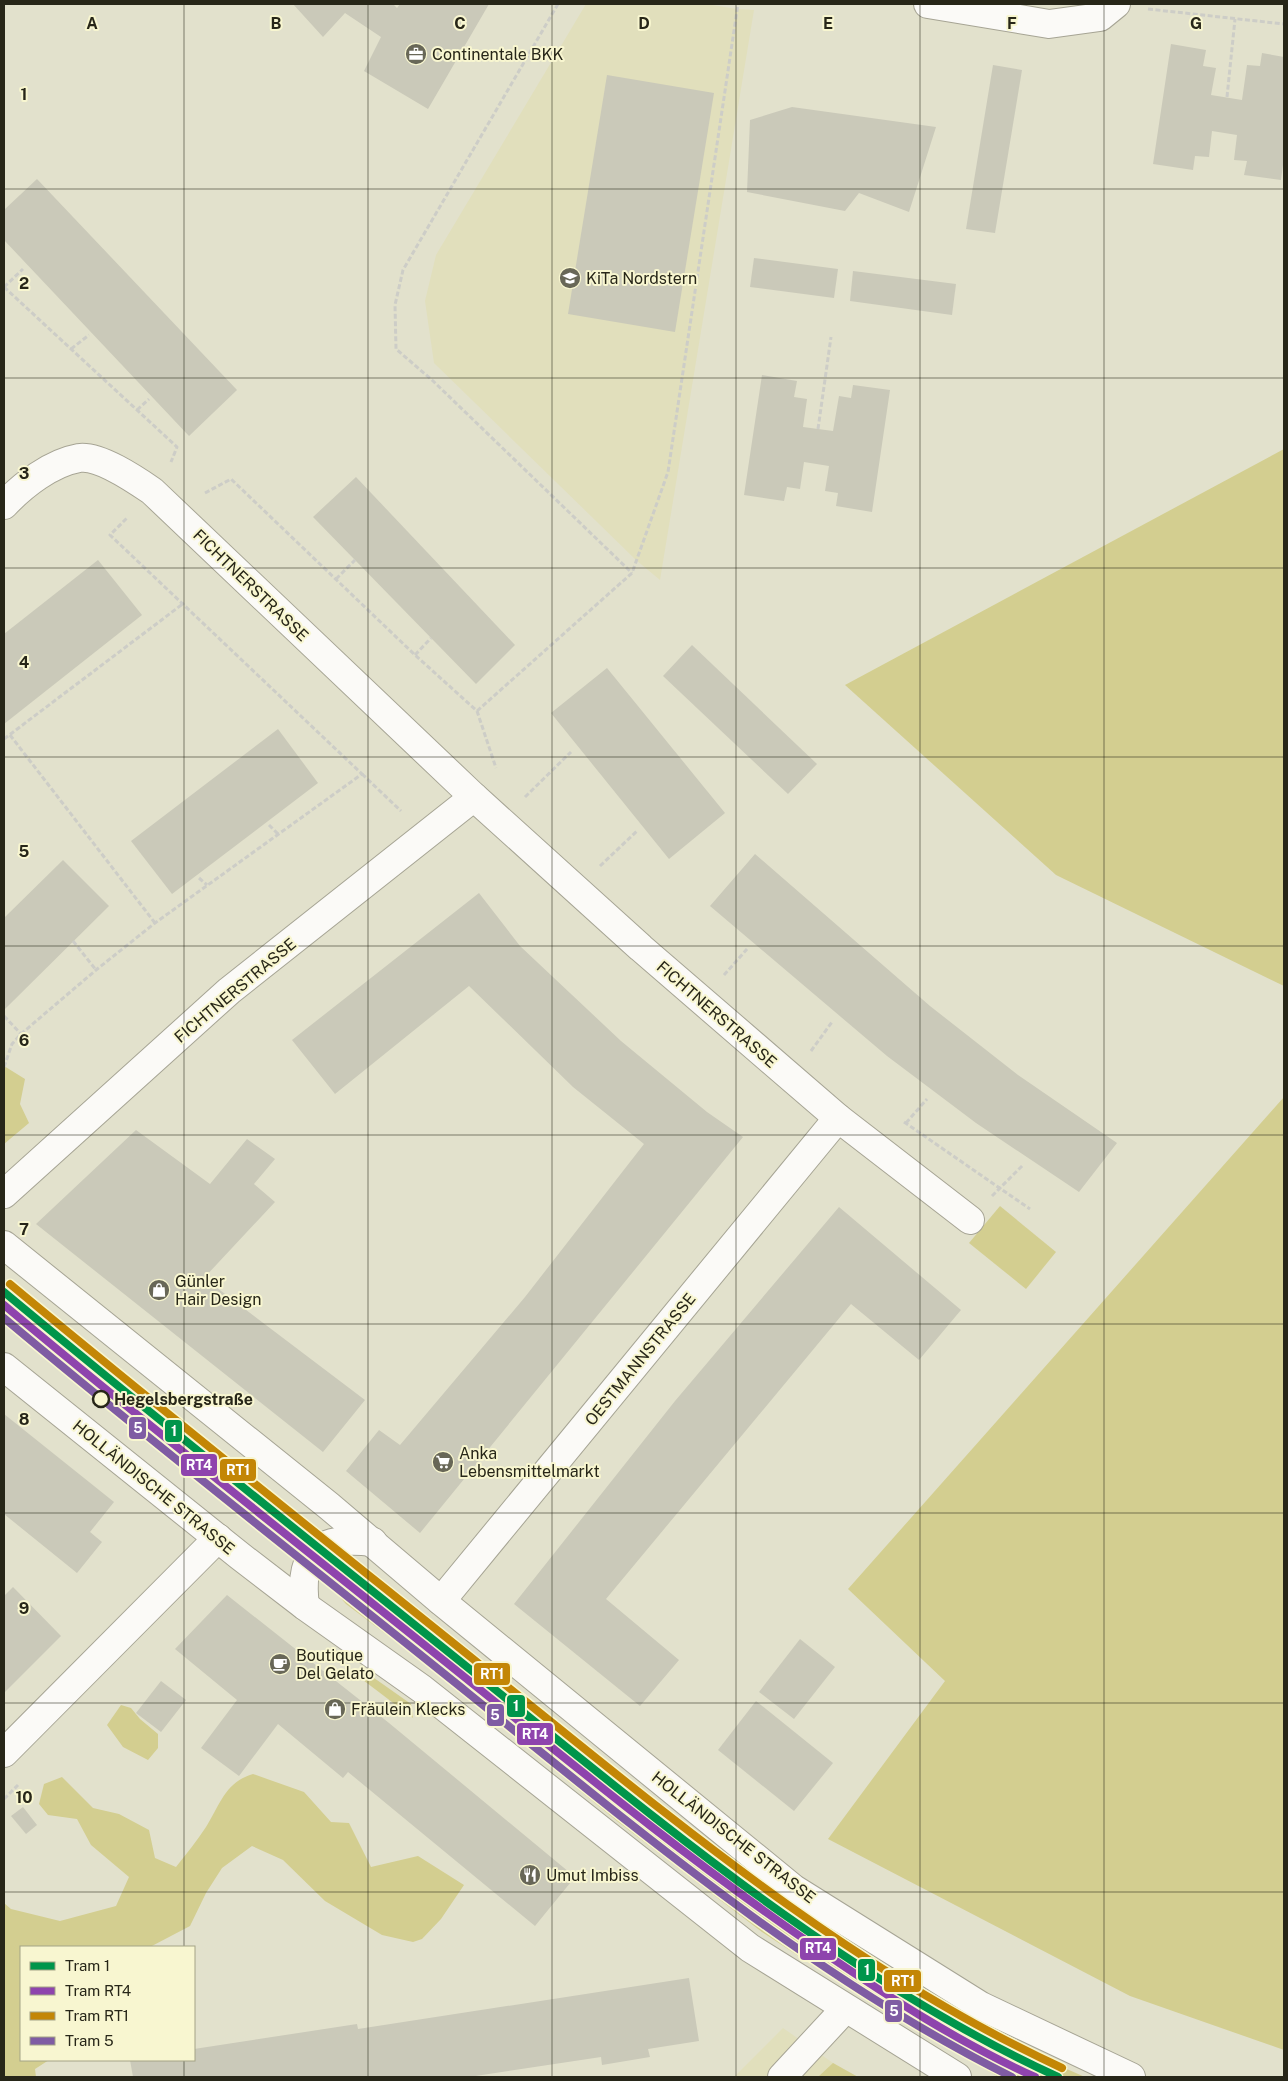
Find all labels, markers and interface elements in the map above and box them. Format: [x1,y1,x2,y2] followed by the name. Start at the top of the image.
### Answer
[86,14,98,33] text: A
[271,14,282,33] text: B
[454,14,466,33] text: C
[638,14,650,33] text: D
[823,14,833,33] text: E
[1007,14,1017,33] text: F
[1190,14,1202,33] text: G
[404,42,428,66] office icon: Continentale BKK
[432,45,563,64] place label: Continentale BKK
[21,85,27,104] text: 1
[558,266,582,290] school or university icon: KiTa Nordstern
[586,269,697,288] place label: KiTa Nordstern
[19,274,29,293] text: 2
[19,464,29,483] text: 3
[189,525,312,645] street label: FICHTNERSTRASSE
[19,653,30,672] text: 4
[19,842,30,861] text: 5
[171,934,300,1047] street label: FICHTNERSTRASSE
[653,957,781,1072] street label: FICHTNERSTRASSE
[19,1031,29,1050] text: 6
[19,1220,29,1239] text: 7
[175,1272,262,1309] place label: Günler Hair Design
[147,1278,171,1302] shop icon: Günler Hair Design
[581,1289,700,1429] street label: OESTMANNSTRASSE
[92,1390,110,1408] marker: Hegelsbergstraße
[114,1390,253,1409] place label: Hegelsbergstraße
[19,1410,30,1429] text: 8
[69,1415,239,1559] street label: HOLLÄNDISCHE STRASSE
[128,1416,147,1440] line badge: 5
[164,1419,183,1443] line badge: 1
[133,1420,143,1436] text: 5
[171,1423,177,1439] text: 1
[459,1444,600,1481] place label: Anka Lebensmittelmarkt
[431,1450,455,1474] supermarket icon: Anka Lebensmittelmarkt
[180,1453,218,1477] line badge: RT4
[186,1457,212,1473] text: RT4
[219,1458,257,1482] line badge: RT1
[226,1462,250,1478] text: RT1
[19,1599,29,1618] text: 9
[296,1646,374,1683] place label: Boutique Del Gelato
[268,1652,292,1676] cafe icon: Boutique Del Gelato
[473,1662,511,1686] line badge: RT1
[480,1666,504,1682] text: RT1
[506,1694,526,1718] line badge: 1
[323,1697,347,1721] shop icon: Fräulein Klecks
[513,1698,519,1714] text: 1
[351,1700,465,1719] place label: Fräulein Klecks
[486,1703,505,1727] line badge: 5
[490,1707,500,1723] text: 5
[516,1722,554,1746] line badge: RT4
[522,1726,548,1742] text: RT4
[648,1767,820,1907] street label: HOLLÄNDISCHE STRASSE
[15,1788,33,1807] text: 10
[518,1863,542,1887] restaurant icon: Umut Imbiss
[546,1866,638,1885] place label: Umut Imbiss
[799,1937,837,1961] line badge: RT4
[805,1940,831,1956] text: RT4
[20,1946,195,2061] legend
[65,1957,110,1974] text: Tram 1
[857,1958,876,1982] line badge: 1
[864,1962,870,1978] text: 1
[883,1969,922,1993] line badge: RT1
[891,1973,915,1989] text: RT1
[65,1982,131,1999] text: Tram RT4
[884,1999,903,2023] line badge: 5
[889,2003,899,2019] text: 5
[65,2007,129,2024] text: Tram RT1
[65,2032,114,2049] text: Tram 5

